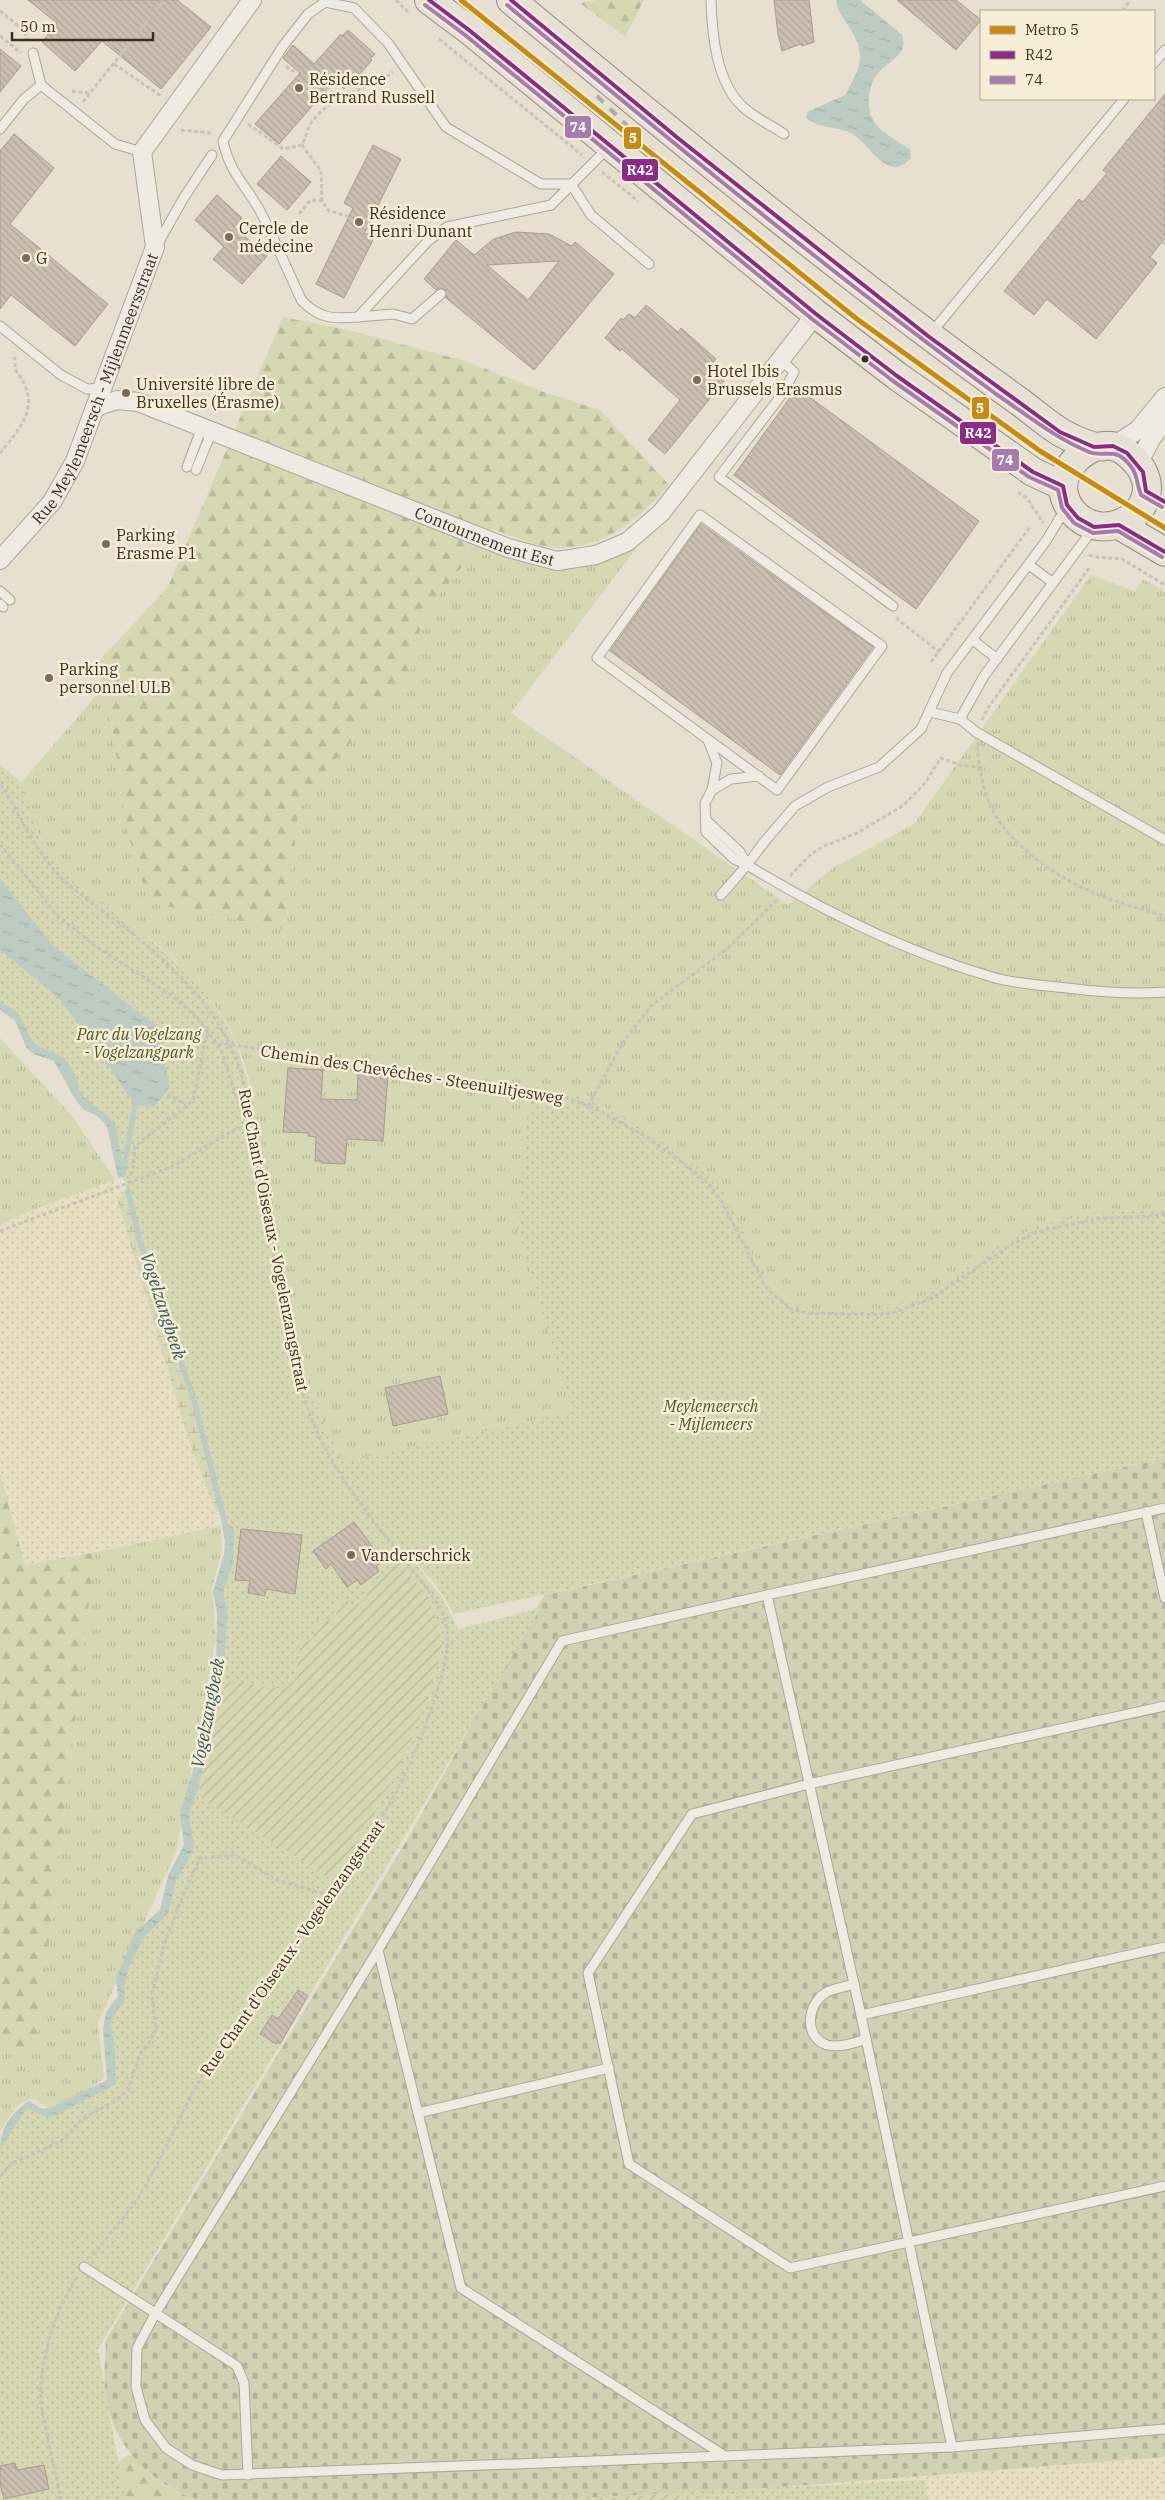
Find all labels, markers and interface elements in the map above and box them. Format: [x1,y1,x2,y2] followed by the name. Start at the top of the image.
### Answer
[12,10,154,42] scale bar
[980,10,1155,100] legend
[20,17,56,36] text: 50 m
[1025,20,1079,39] text: Metro 5
[1025,45,1053,64] text: R42
[309,69,435,107] place label: Résidence Bertrand Russell
[1025,70,1043,89] text: 74
[293,82,305,94] marker: Résidence Bertrand Russell
[564,115,592,139] line badge: 74
[570,118,586,136] text: 74
[623,126,642,150] line badge: 5
[629,129,637,147] text: 5
[621,158,659,182] line badge: R42
[626,161,654,179] text: R42
[369,203,473,241] place label: Résidence Henri Dunant
[353,216,365,228] marker: Résidence Henri Dunant
[239,218,313,256] place label: Cercle de médecine
[223,231,235,243] marker: Cercle de médecine
[36,248,48,268] place label: G
[27,250,162,528] street label: Rue Meylemeersch - Mijlenmeersstraat
[20,252,32,264] marker: G
[860,354,870,364] unlabelled marker
[707,361,842,399] place label: Hotel Ibis Brussels Erasmus
[136,374,279,412] place label: Université libre de Bruxelles (Érasme)
[691,374,703,386] marker: Hotel Ibis Brussels Erasmus
[120,387,132,399] marker: Université libre de Bruxelles (Érasme)
[971,396,990,420] line badge: 5
[976,399,984,417] text: 5
[959,421,997,445] line badge: R42
[964,424,992,442] text: R42
[991,448,1020,472] line badge: 74
[997,451,1013,469] text: 74
[412,502,557,570] street label: Contournement Est
[116,525,197,563] place label: Parking Erasme P1
[100,538,112,550] marker: Parking Erasme P1
[59,659,171,697] place label: Parking personnel ULB
[43,672,55,684] marker: Parking personnel ULB
[76,1024,202,1062] park label: Parc du Vogelzang - Vogelzangpark
[259,1040,565,1108] street label: Chemin des Chevêches - Steenuiltjesweg
[235,1087,313,1393] street label: Rue Chant d'Oiseaux - Vogelenzangstraat
[135,1249,192,1363] water label: Vogelzangbeek
[662,1396,759,1434] park label: Meylemeersch - Mijlemeers
[361,1545,471,1565] place label: Vanderschrick
[345,1549,357,1561] marker: Vanderschrick
[186,1655,230,1770] water label: Vogelzangbeek
[195,1816,389,2080] street label: Rue Chant d'Oiseaux - Vogelenzangstraat

